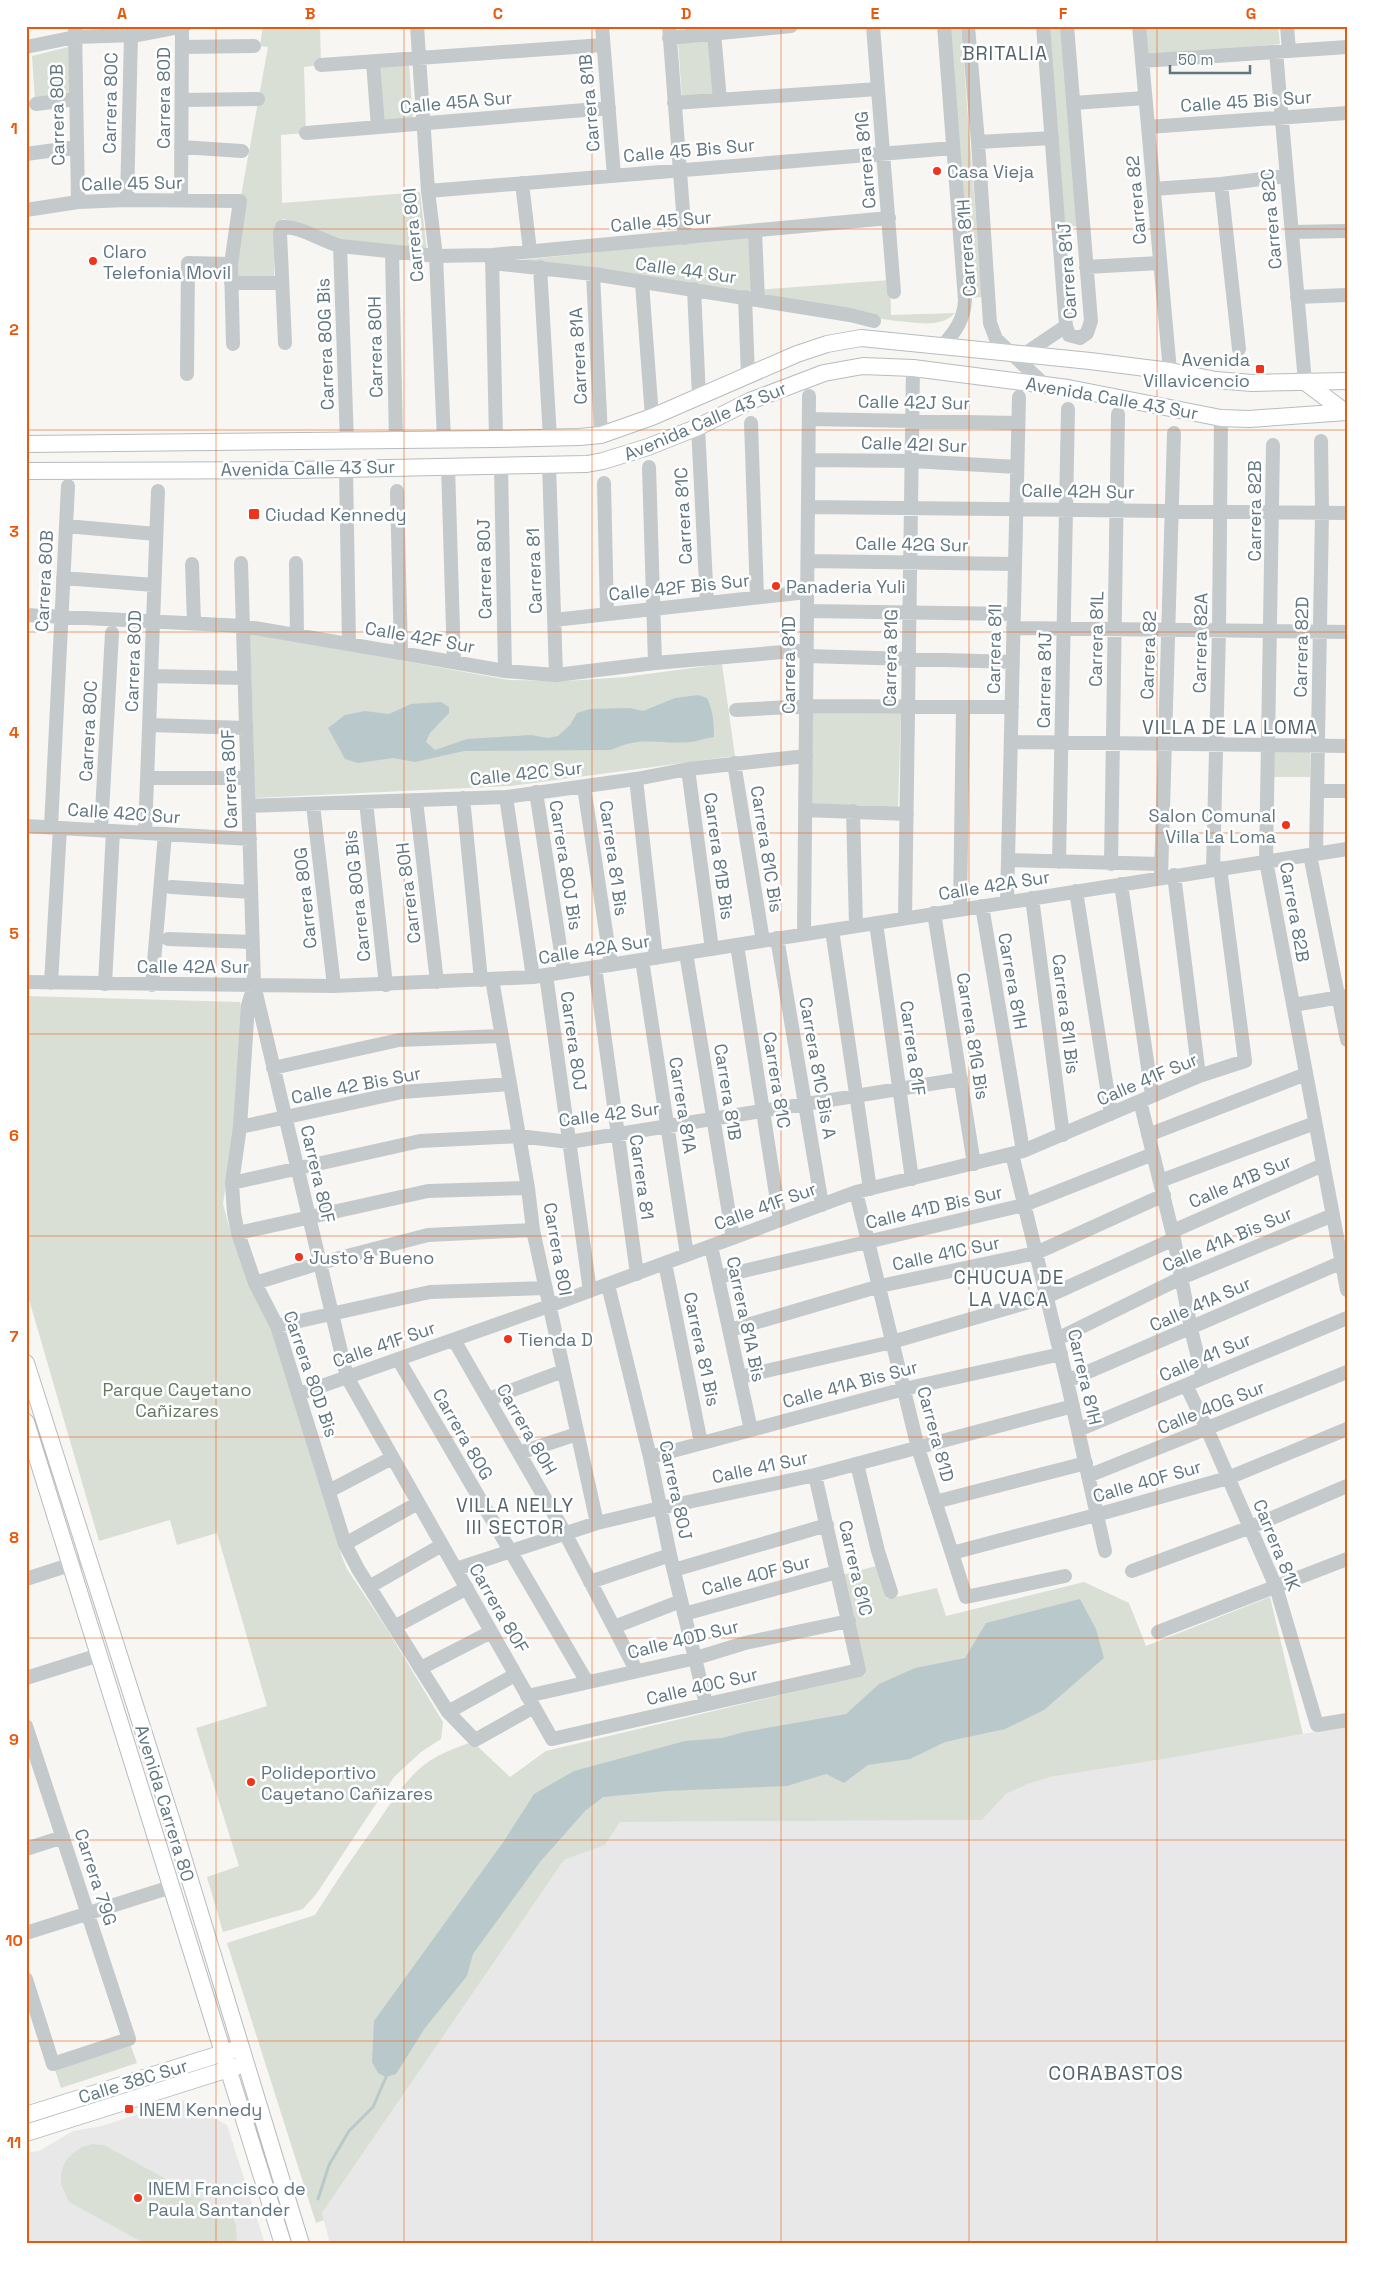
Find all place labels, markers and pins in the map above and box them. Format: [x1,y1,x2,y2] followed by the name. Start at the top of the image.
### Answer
[947,160,1034,183] place label: Casa Vieja
[931,165,943,177] marker: Casa Vieja
[103,240,231,284] place label: Claro Telefonia Movil
[87,255,99,267] marker: Claro Telefonia Movil
[1143,348,1250,392] place label: Avenida Villavicencio
[1254,363,1266,375] marker: Avenida Villavicencio
[265,503,407,526] place label: Ciudad Kennedy
[247,507,261,521] marker: Ciudad Kennedy
[786,575,906,598] place label: Panaderia Yuli
[770,580,782,592] marker: Panaderia Yuli
[1149,804,1276,848] place label: Salon Comunal Villa La Loma
[1280,819,1292,831] marker: Salon Comunal Villa La Loma
[309,1246,434,1269] place label: Justo & Bueno
[293,1251,305,1263] marker: Justo & Bueno
[518,1328,593,1351] place label: Tienda D
[502,1333,514,1345] marker: Tienda D
[261,1761,433,1805] place label: Polideportivo Cayetano Cañizares
[245,1776,257,1788] marker: Polideportivo Cayetano Cañizares
[139,2098,262,2121] place label: INEM Kennedy
[123,2103,135,2115] marker: INEM Kennedy
[148,2177,306,2221] place label: INEM Francisco de Paula Santander
[132,2192,144,2204] marker: INEM Francisco de Paula Santander

